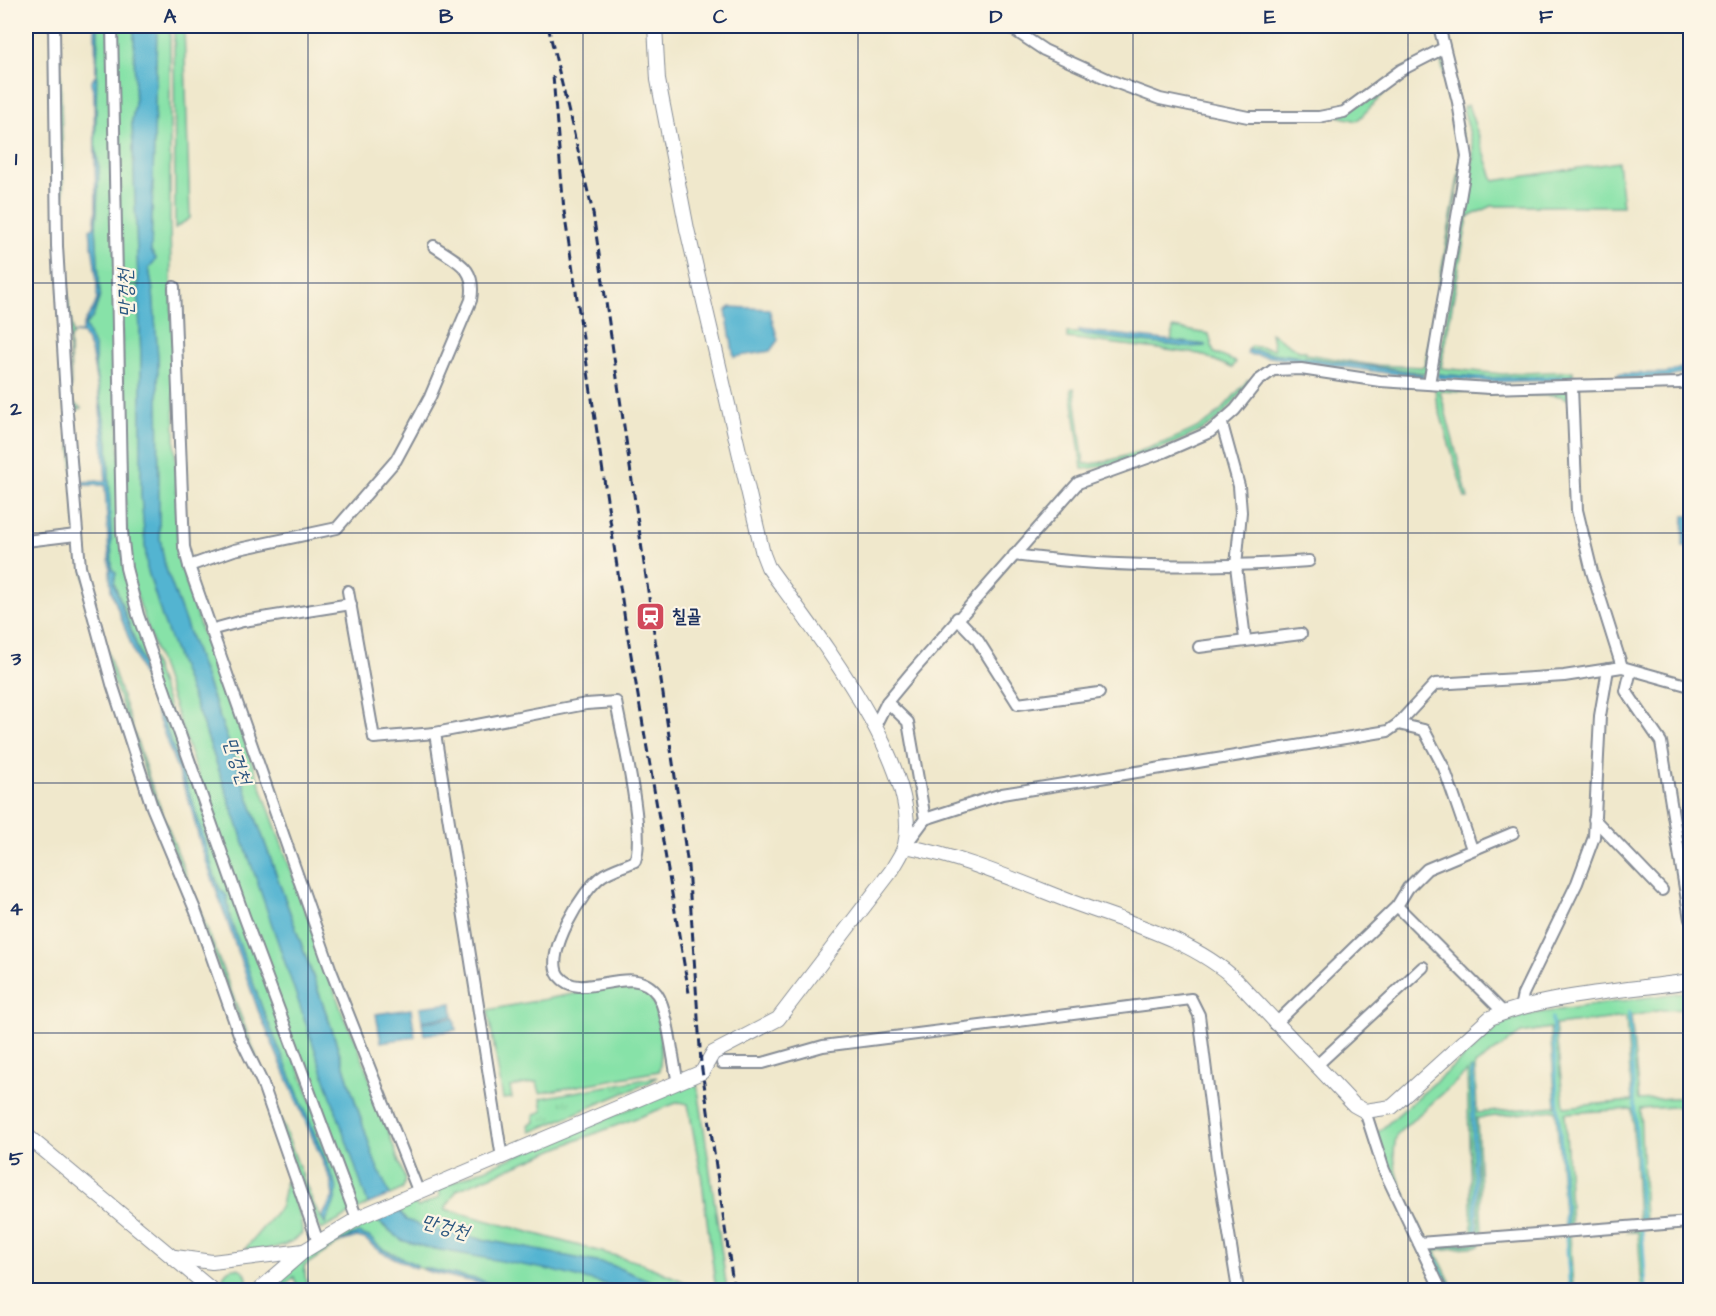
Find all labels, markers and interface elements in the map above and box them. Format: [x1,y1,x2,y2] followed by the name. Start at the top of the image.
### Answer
[164,3,177,31] text: A
[439,3,454,31] text: B
[713,3,728,31] text: C
[990,3,1003,31] text: D
[1264,3,1276,31] text: E
[1539,3,1554,31] text: F
[15,145,18,173] text: 1
[111,266,141,318] water label: 만겅천
[9,395,22,423] text: 2
[635,600,667,632] station icon: 칠골
[672,604,701,629] place label: 칠골
[10,645,22,673] text: 3
[216,734,259,790] water label: 만겅천
[9,895,23,923] text: 4
[9,1145,24,1173] text: 5
[418,1207,474,1247] water label: 만겅천

